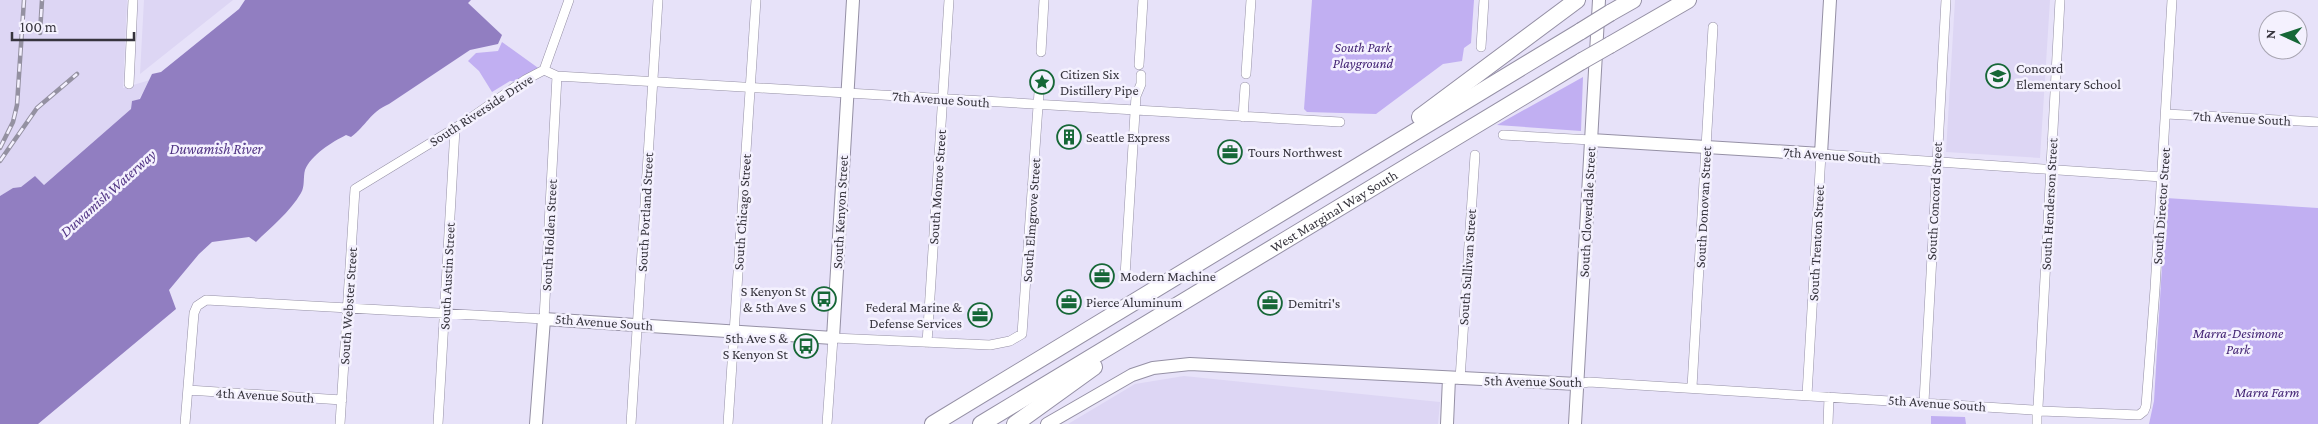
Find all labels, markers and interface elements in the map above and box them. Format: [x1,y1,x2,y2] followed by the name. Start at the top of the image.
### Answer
[12,10,135,42] scale bar
[2258,10,2308,60] north arrow
[20,19,57,35] text: 100 m
[2262,29,2278,40] text: N
[1333,39,1394,71] park label: South Park Playground
[2016,60,2121,92] place label: Concord Elementary School
[1985,63,2011,89] school or university icon: Concord Elementary School
[1060,66,1139,98] place label: Citizen Six Distillery Pipe
[1029,69,1055,95] place icon: Citizen Six Distillery Pipe
[426,71,536,149] street label: South Riverside Drive
[892,88,991,110] street label: 7th Avenue South
[2193,107,2292,129] street label: 7th Avenue South
[1056,124,1082,150] building icon: Seattle Express
[925,129,949,245] street label: South Monroe Street
[1086,129,1170,145] place label: Seattle Express
[2038,137,2060,270] street label: South Henderson Street
[1217,139,1243,165] office icon: Tours Northwest
[169,141,263,157] water label: Duwamish River
[1923,141,1945,261] street label: South Concord Street
[1248,144,1342,160] place label: Tours Northwest
[1783,144,1882,166] street label: 7th Avenue South
[1692,145,1714,268] street label: South Donovan Street
[57,146,160,241] water label: Duwamish Waterway
[1576,146,1598,278] street label: South Cloverdale Street
[2149,147,2173,265] street label: South Director Street
[634,152,656,272] street label: South Portland Street
[730,153,754,271] street label: South Chicago Street
[829,155,851,269] street label: South Kenyon Street
[1019,157,1043,283] street label: South Elmgrove Street
[1267,166,1401,255] street label: West Marginal Way South
[538,178,560,291] street label: South Holden Street
[1805,184,1827,301] street label: South Trenton Street
[1455,208,1479,326] street label: South Sullivan Street
[436,221,458,330] street label: South Austin Street
[336,246,360,365] street label: South Webster Street
[1089,263,1115,289] office icon: Modern Machine
[1120,268,1216,284] place label: Modern Machine
[741,283,806,315] place label: S Kenyon St & 5th Ave S
[811,286,837,312] bus stop icon: S Kenyon St & 5th Ave S
[1056,289,1082,315] office icon: Pierce Aluminum
[1257,290,1283,316] office icon: Demitri's
[1086,294,1182,310] place label: Pierce Aluminum
[1288,295,1340,311] place label: Demitri's
[865,299,962,331] place label: Federal Marine & Defense Services
[967,302,993,328] office icon: Federal Marine & Defense Services
[554,311,654,333] street label: 5th Avenue South
[2192,325,2284,357] park label: Marra-Desimone Park
[723,330,788,362] place label: 5th Ave S & S Kenyon St
[793,333,819,359] bus stop icon: 5th Ave S & S Kenyon St
[1484,372,1583,390] street label: 5th Avenue South
[215,384,315,406] street label: 4th Avenue South
[2233,384,2300,400] park label: Marra Farm
[1887,392,1987,414] street label: 5th Avenue South

